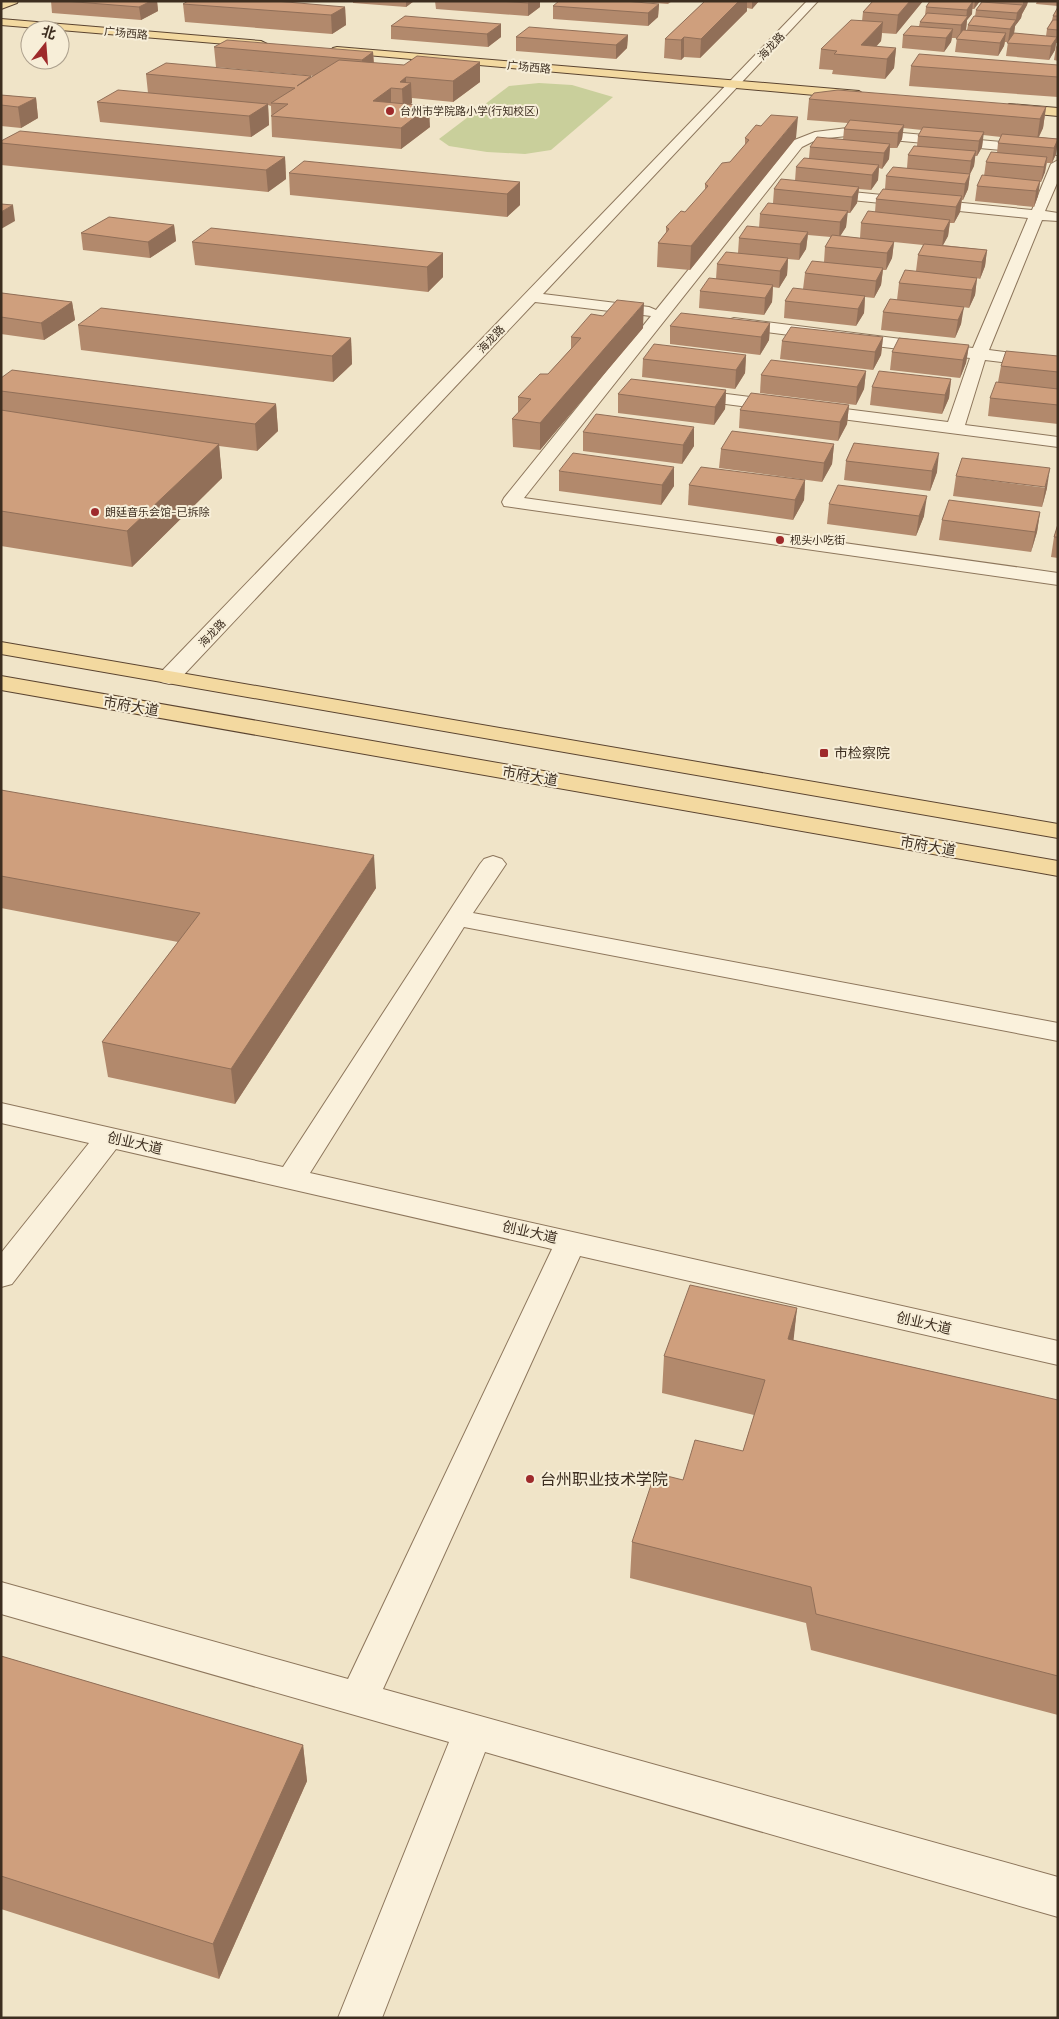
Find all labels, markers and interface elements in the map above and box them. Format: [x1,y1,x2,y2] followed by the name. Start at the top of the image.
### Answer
[20,20,70,70] north arrow
[39,21,58,43] text: 北
[103,23,149,42] street label: 广场西路
[754,28,787,63] street label: 海龙路
[506,57,552,76] street label: 广场西路
[400,103,538,118] place label: 台州市学院路小学(行知校区)
[384,105,396,117] marker: 台州市学院路小学(行知校区)
[474,322,507,356] street label: 海龙路
[105,504,210,519] place label: 朗廷音乐会馆-已拆除
[89,506,101,518] marker: 朗廷音乐会馆-已拆除
[790,532,845,547] place label: 枧头小吃街
[774,534,786,546] marker: 枧头小吃街
[195,616,228,650] street label: 海龙路
[102,691,160,720] street label: 市府大道
[834,743,890,762] place label: 市检察院
[818,747,830,759] marker: 市检察院
[501,761,559,790] street label: 市府大道
[899,831,957,860] street label: 市府大道
[106,1127,165,1158] street label: 创业大道
[501,1216,560,1247] street label: 创业大道
[895,1307,954,1338] street label: 创业大道
[540,1468,668,1489] place label: 台州职业技术学院
[524,1473,536,1485] marker: 台州职业技术学院

